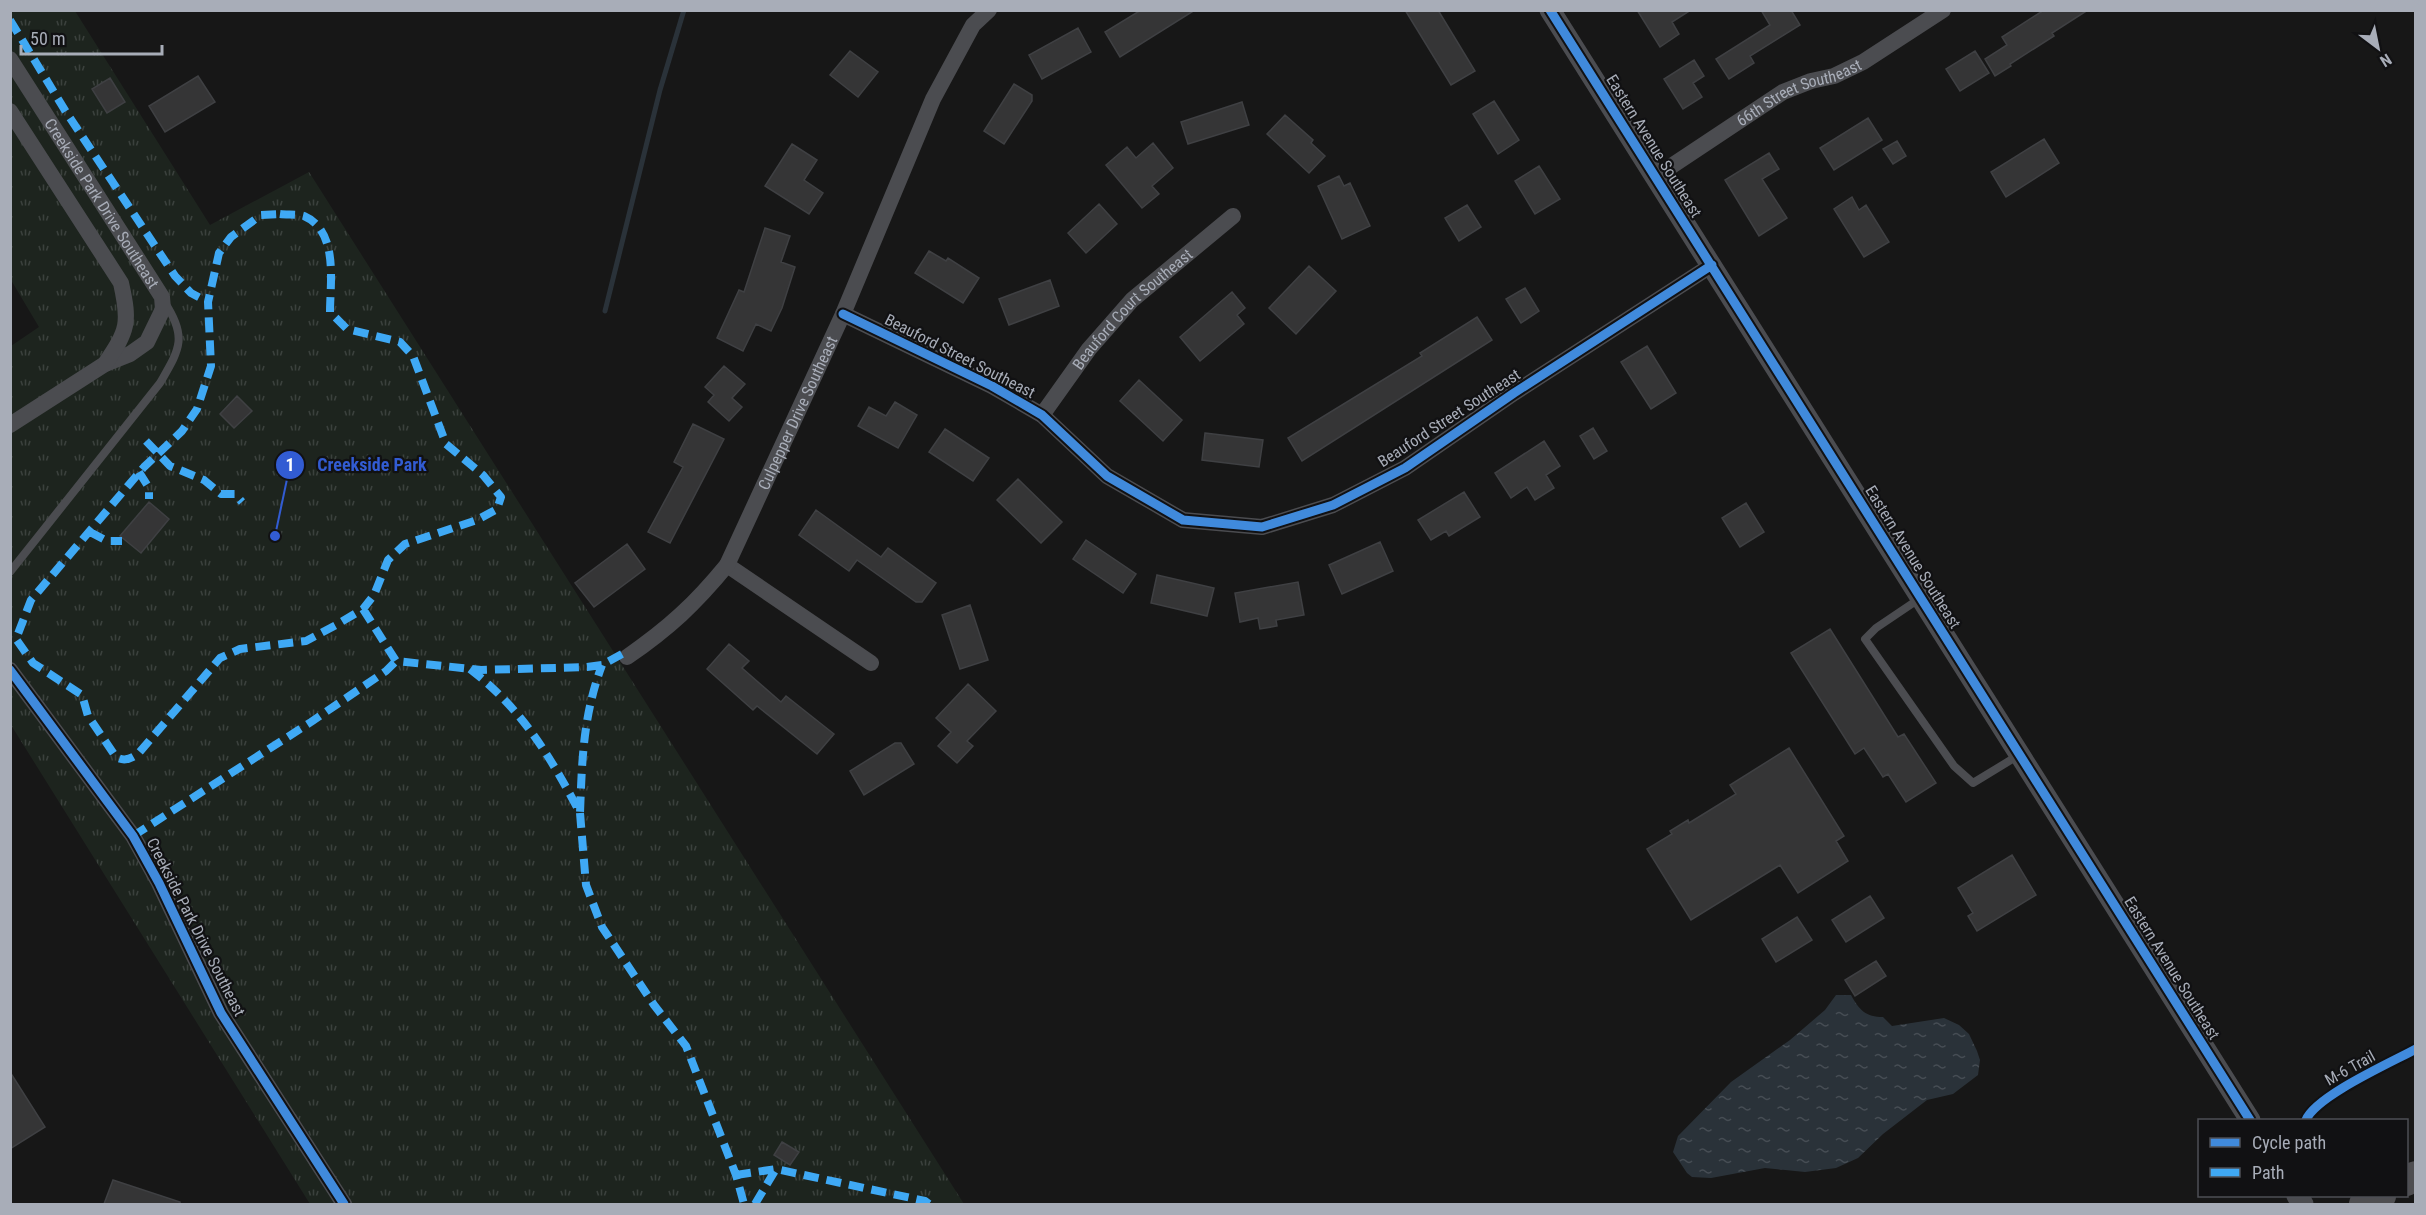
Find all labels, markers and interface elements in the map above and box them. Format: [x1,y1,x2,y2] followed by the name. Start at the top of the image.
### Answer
[21,18,162,56] scale bar
[2348,18,2408,78] north arrow
[30,28,65,49] text: 50 m
[2376,50,2395,71] text: N
[1733,55,1865,130] street label: 66th Street Southeast
[1602,71,1706,221] street label: Eastern Avenue Southeast
[41,115,163,292] street label: Creekside Park Drive Southeast
[1068,244,1196,373] street label: Beauford Court Southeast
[882,310,1038,402] street label: Beauford Street Southeast
[754,333,841,493] street label: Culpepper Drive Southeast
[1374,365,1524,471] street label: Beauford Street Southeast
[275,447,439,483] callout: Creekside Park
[285,454,295,475] text: 1
[317,454,427,475] text: Creekside Park
[1861,482,1965,632] street label: Eastern Avenue Southeast
[143,835,249,1020] street label: Creekside Park Drive Southeast
[2120,893,2224,1043] street label: Eastern Avenue Southeast
[2322,1046,2378,1090] street label: M-6 Trail
[2198,1119,2408,1197] legend
[2252,1132,2326,1153] text: Cycle path
[2252,1162,2285,1183] text: Path

